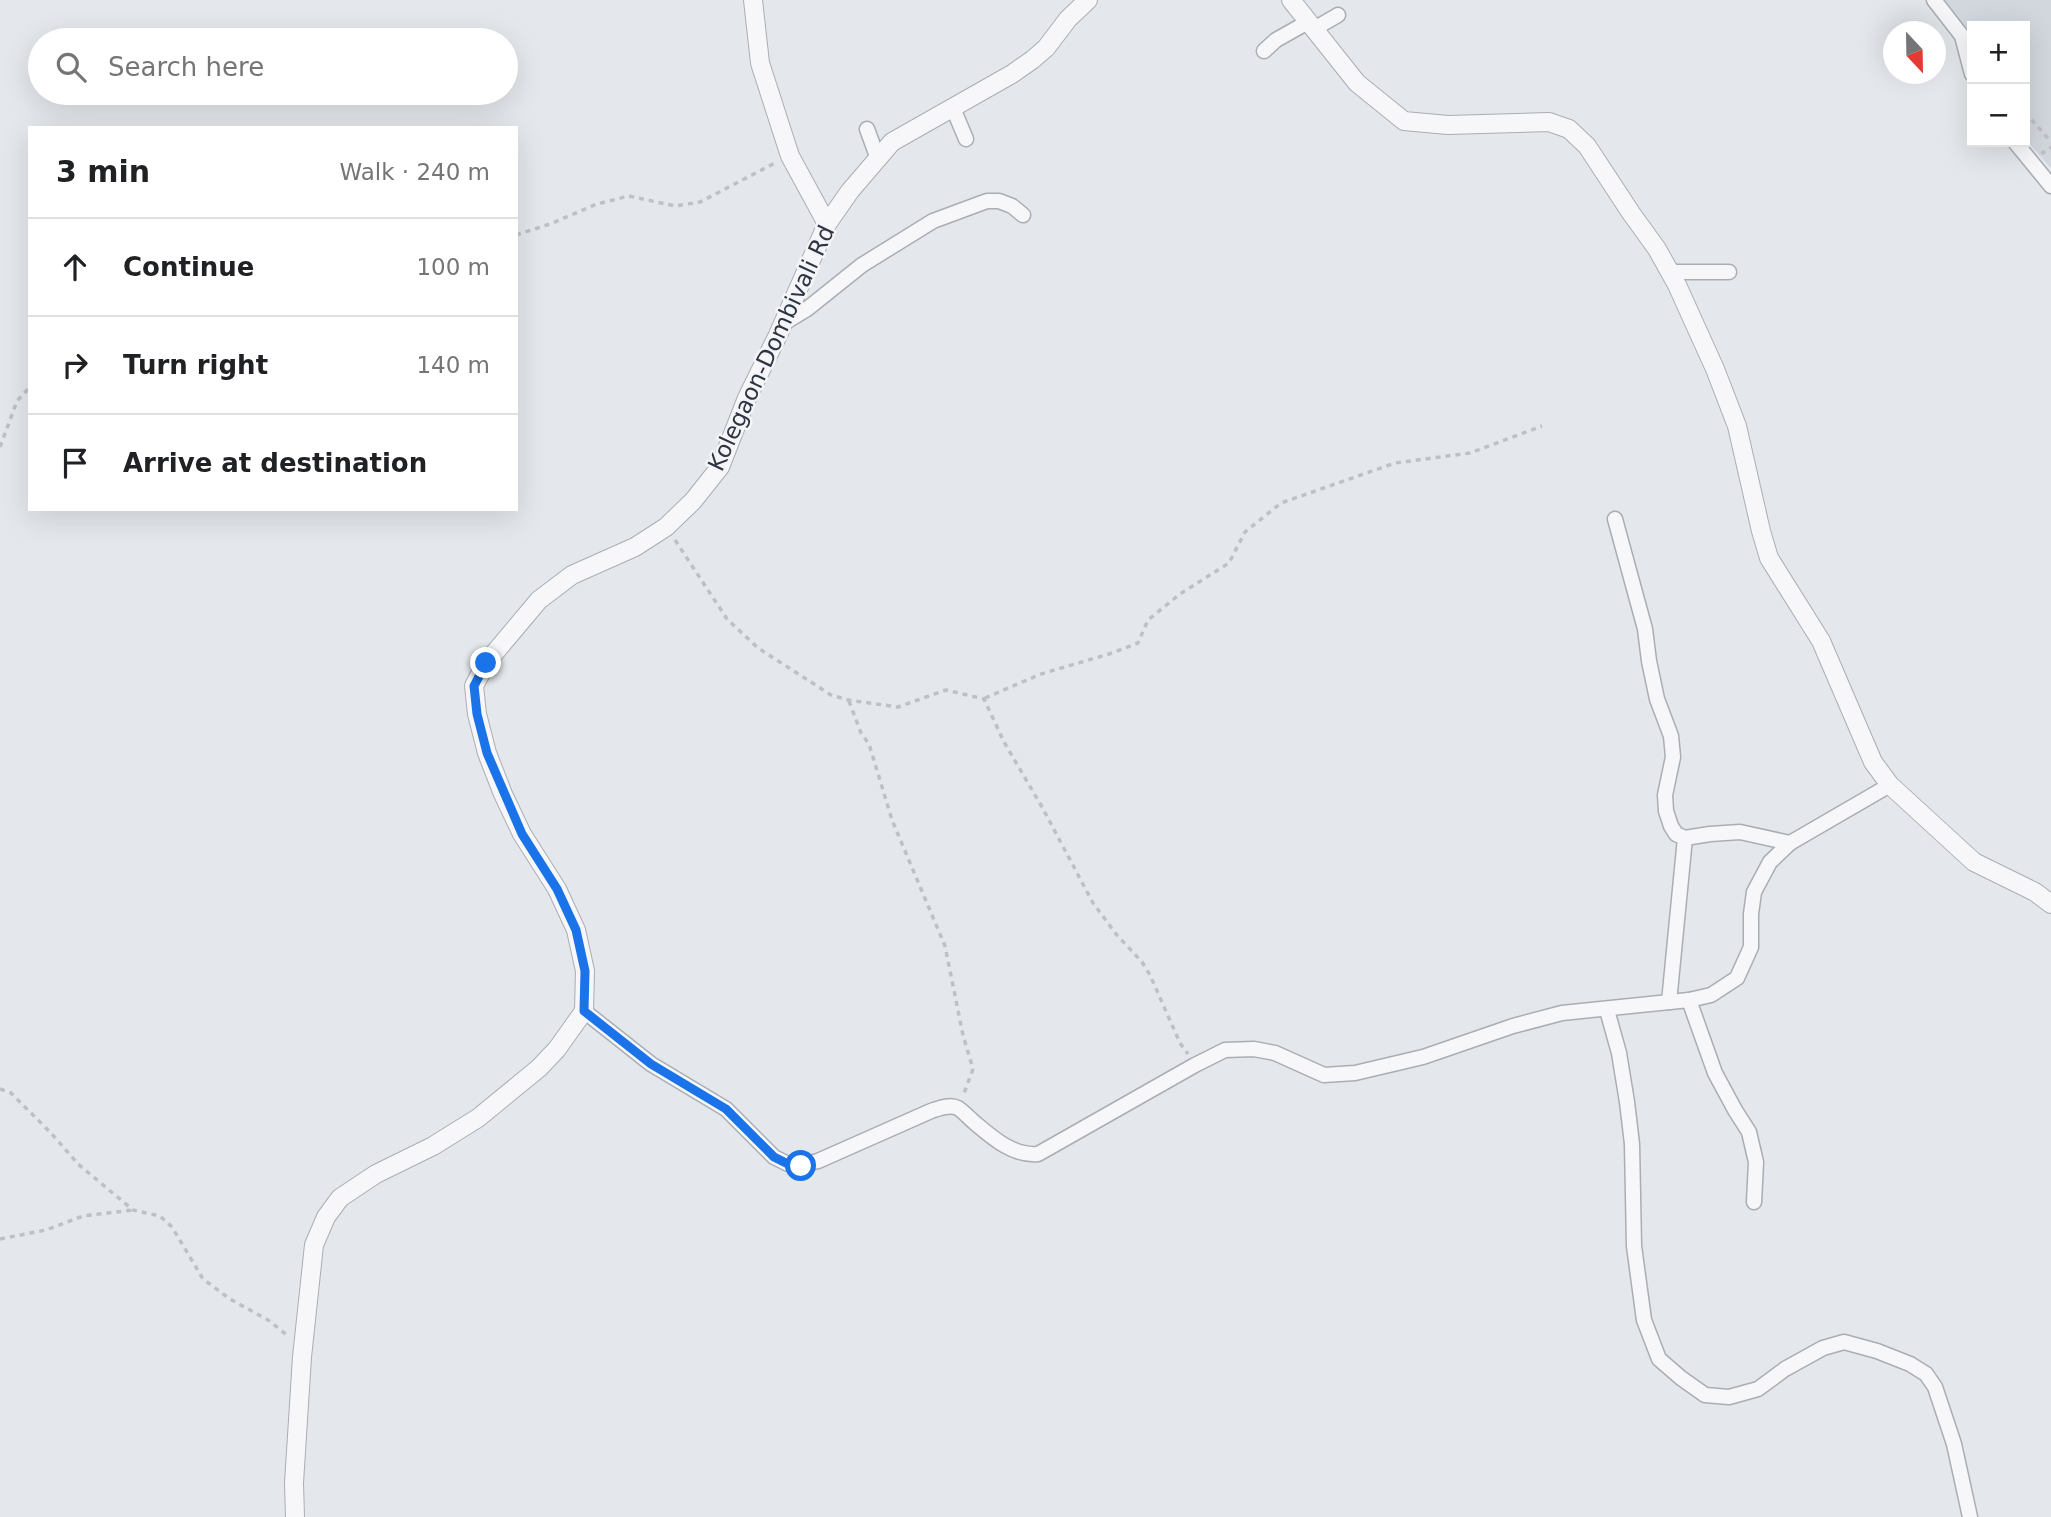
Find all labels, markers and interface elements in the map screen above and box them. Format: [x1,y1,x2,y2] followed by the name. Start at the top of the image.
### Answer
[1883,21,1946,84] north arrow
[1967,21,2030,147] map controls
[1967,21,2030,84] button: +
[28,28,518,105] search box
[52,48,90,86] icon: search
[108,52,264,82] text: Search here
[1967,84,2030,147] button: −
[56,154,150,189] text: 3 min
[339,159,490,185] text: Walk · 240 m
[703,221,839,475] street label: Kolegaon-Dombivali Rd
[56,248,94,286] icon: ahead
[123,252,254,282] text: Continue
[416,254,490,280] text: 100 m
[56,346,94,384] icon: right
[123,350,268,380] text: Turn right
[416,352,490,378] text: 140 m
[56,444,94,482] icon: arrive
[123,448,427,478] text: Arrive at destination
[470,647,501,678] route end
[785,1150,816,1181] route start

